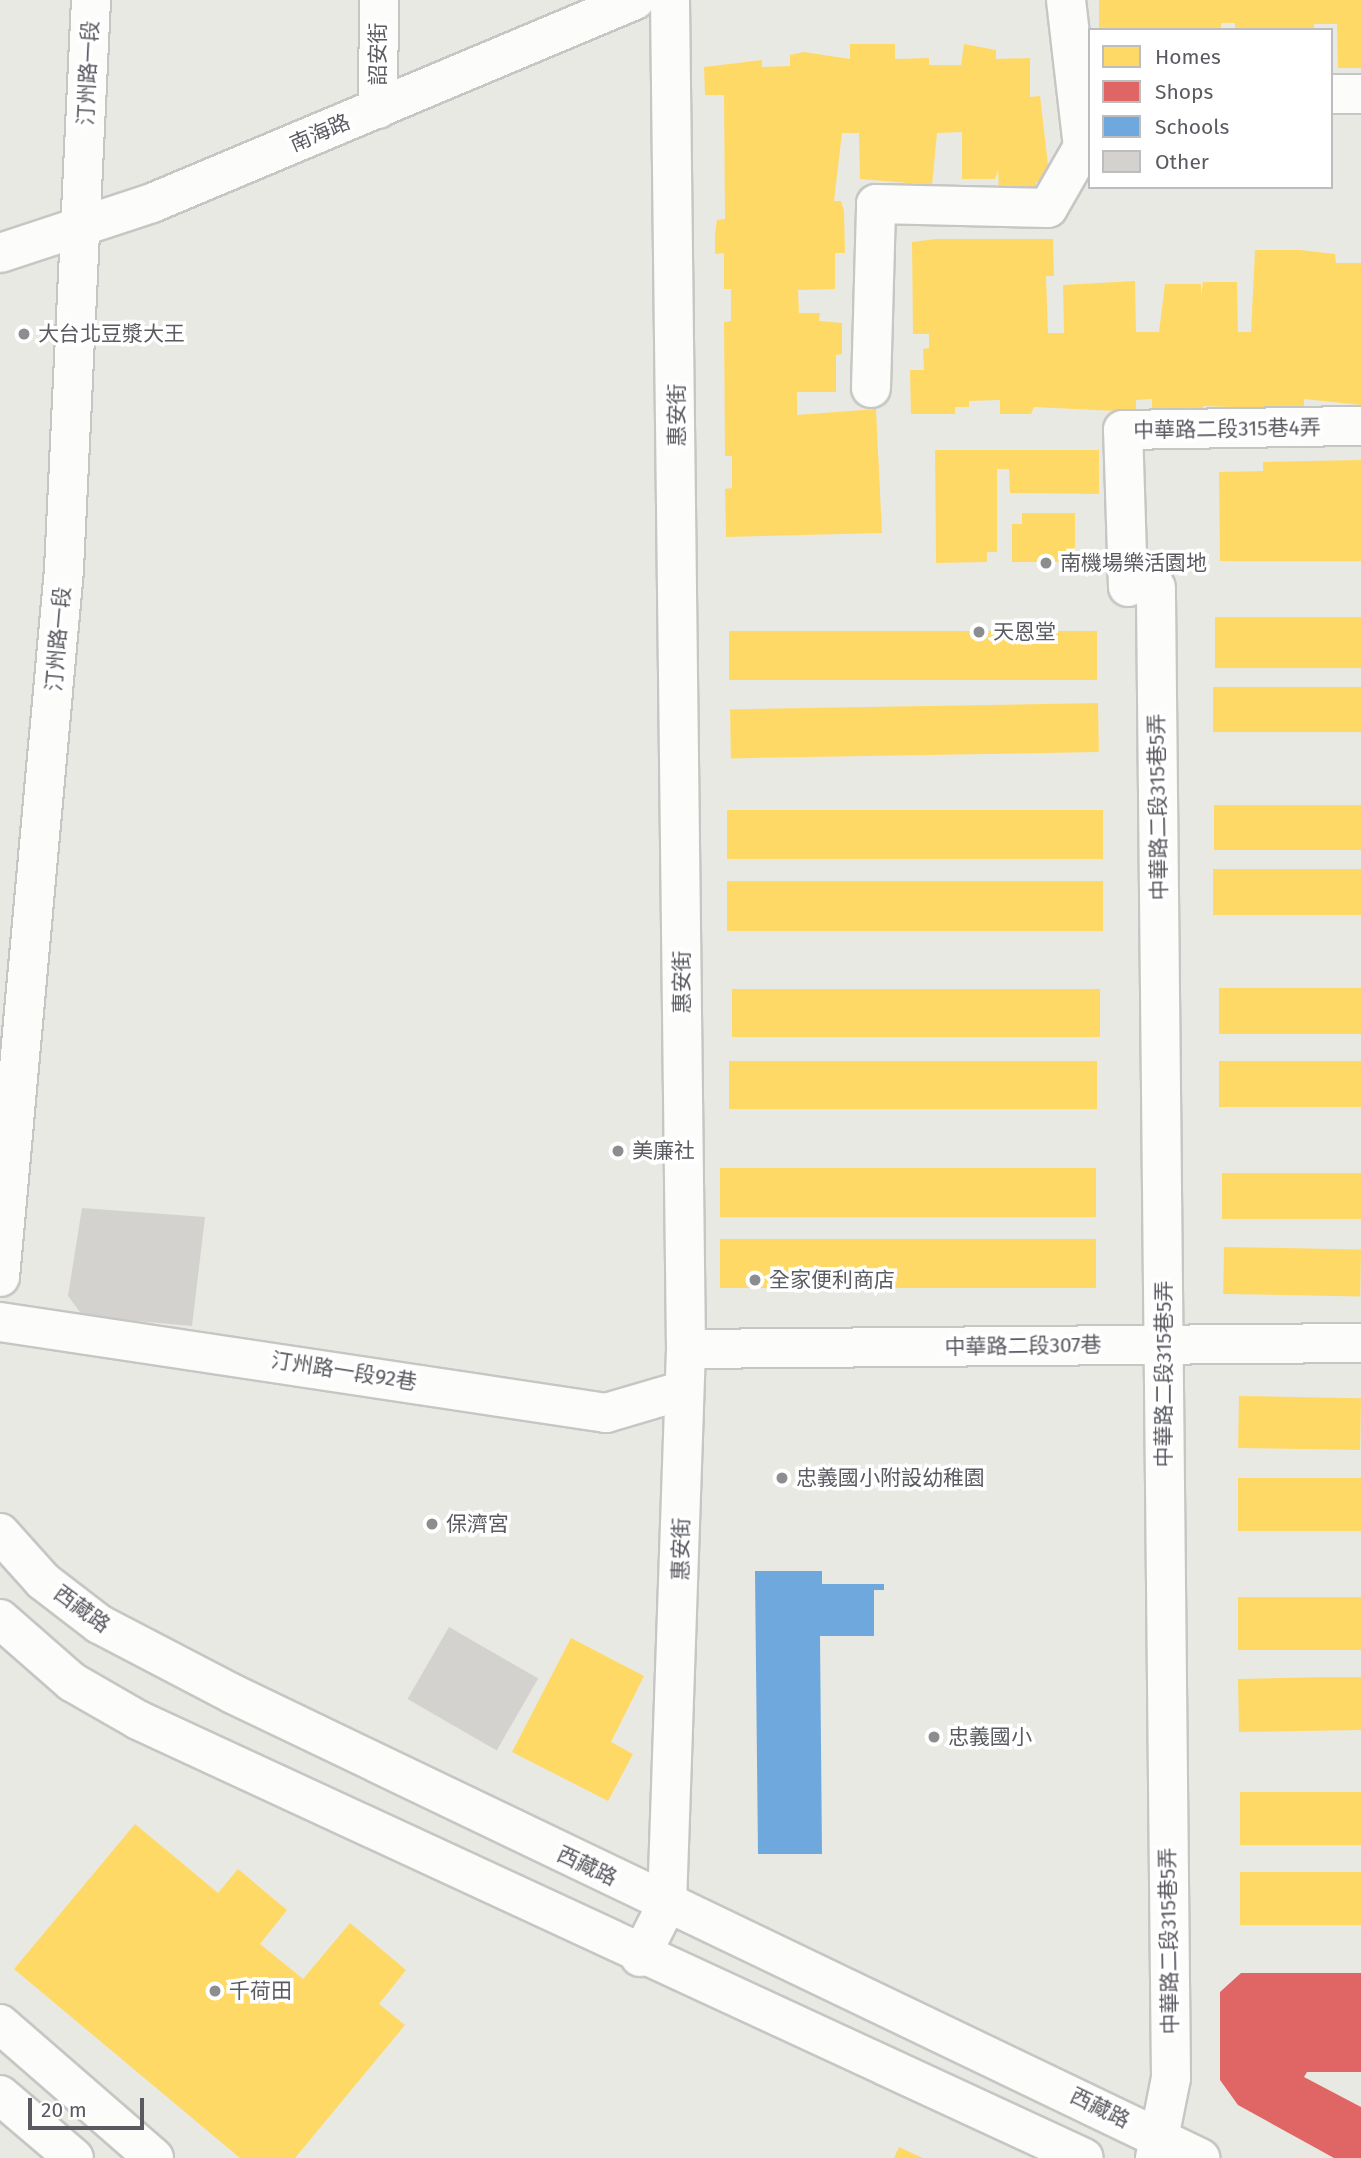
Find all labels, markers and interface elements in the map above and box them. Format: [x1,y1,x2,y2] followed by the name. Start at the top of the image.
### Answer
[73,20,103,126] street label: 汀州路一段
[365,23,391,85] street label: 詔安街
[1088,28,1333,189] legend
[1155,44,1221,70] text: Homes
[1155,79,1213,105] text: Shops
[286,109,354,157] street label: 南海路
[1155,114,1229,140] text: Schools
[1155,149,1209,175] text: Other
[38,321,185,347] place label: 大台北豆漿大王
[16,326,32,342] marker: 大台北豆漿大王
[664,384,690,446] street label: 惠安街
[1133,415,1321,443] street label: 中華路二段315巷4弄
[1060,550,1207,576] place label: 南機場樂活園地
[1038,555,1054,571] marker: 南機場樂活園地
[41,586,75,692] street label: 汀州路一段
[993,619,1056,645] place label: 天恩堂
[971,624,987,640] marker: 天恩堂
[1144,713,1172,901] street label: 中華路二段315巷5弄
[669,951,695,1013] street label: 惠安街
[632,1138,695,1164] place label: 美廉社
[610,1143,626,1159] marker: 美廉社
[769,1267,895,1293] place label: 全家便利商店
[747,1272,763,1288] marker: 全家便利商店
[1151,1280,1177,1468] street label: 中華路二段315巷5弄
[944,1332,1102,1360] street label: 中華路二段307巷
[269,1347,419,1395] street label: 汀州路一段92巷
[796,1465,985,1491] place label: 忠義國小附設幼稚園
[774,1470,790,1486] marker: 忠義國小附設幼稚園
[446,1511,509,1537] place label: 保濟宮
[424,1516,440,1532] marker: 保濟宮
[668,1517,694,1581] street label: 惠安街
[49,1580,115,1638] street label: 西藏路
[948,1724,1032,1750] place label: 忠義國小
[926,1729,942,1745] marker: 忠義國小
[553,1841,621,1891] street label: 西藏路
[1155,1847,1183,2035] street label: 中華路二段315巷5弄
[229,1978,292,2004] place label: 千荷田
[207,1983,223,1999] marker: 千荷田
[1066,2083,1134,2133] street label: 西藏路
[32,2084,147,2128] scale bar
[41,2097,87,2123] text: 20 m

